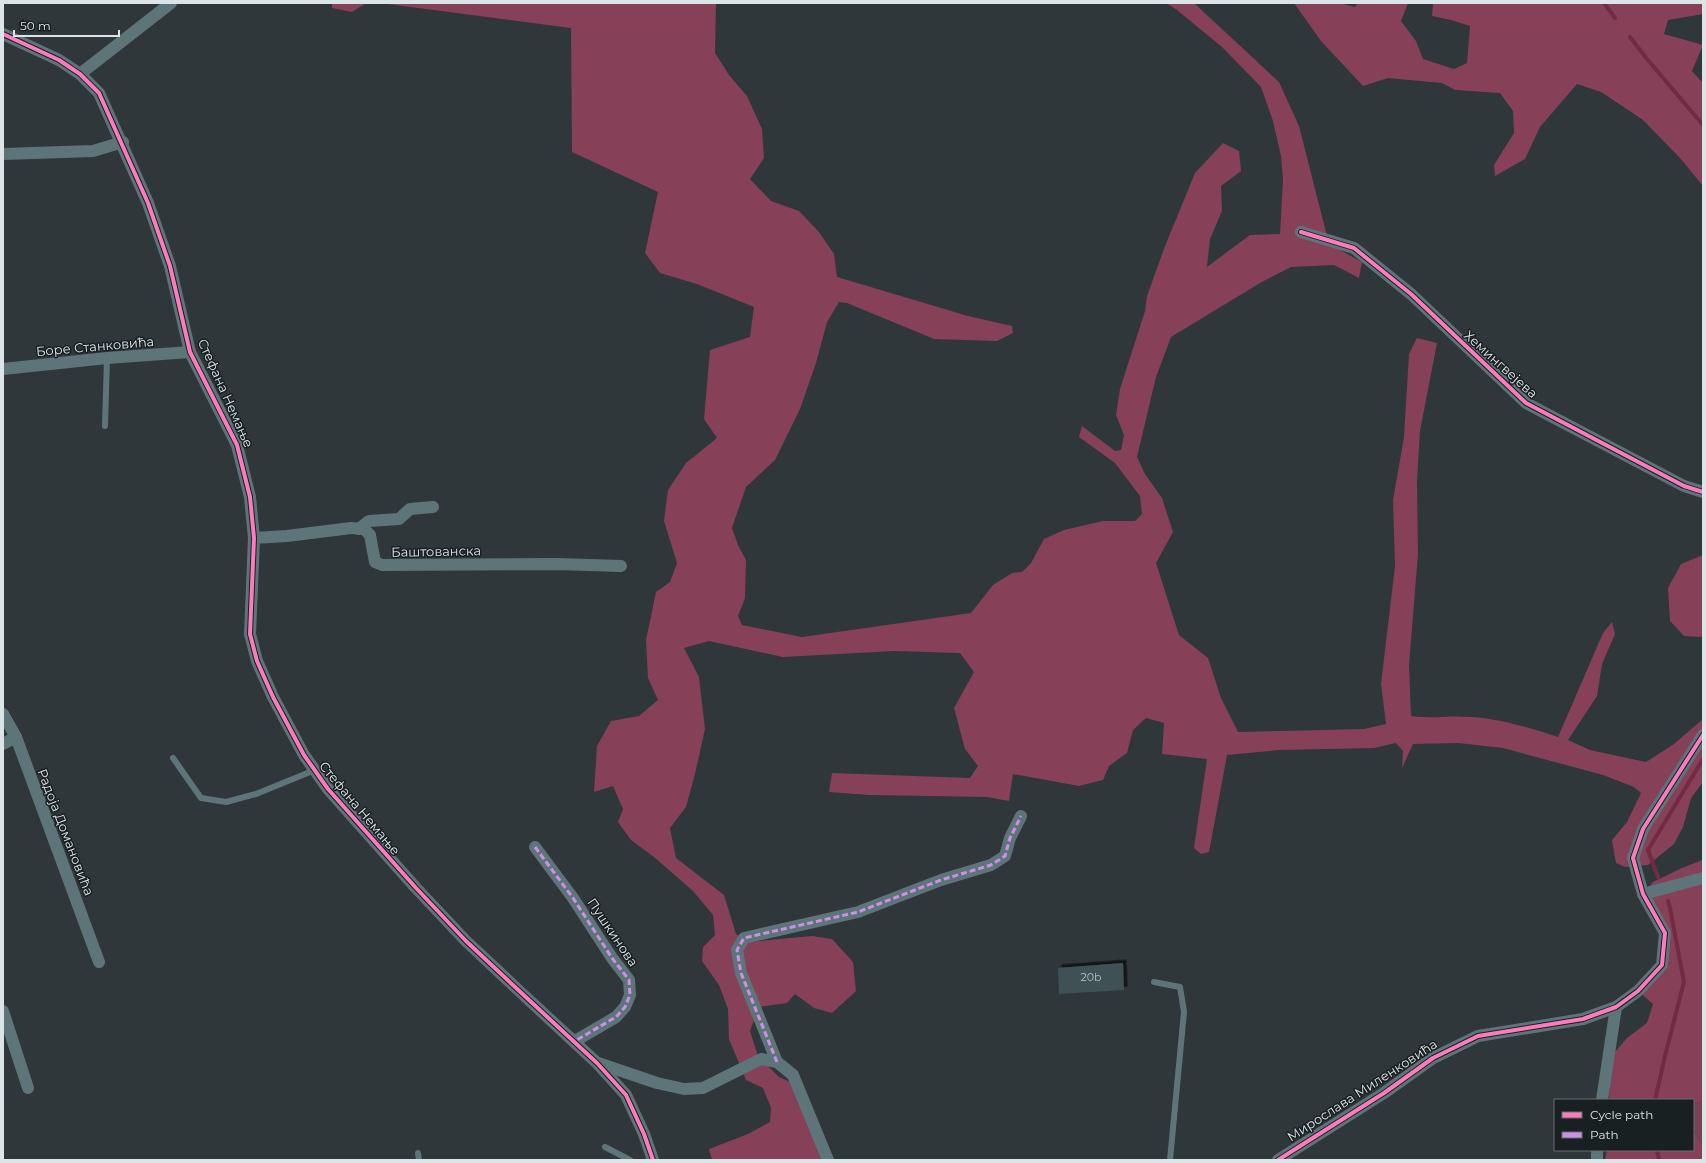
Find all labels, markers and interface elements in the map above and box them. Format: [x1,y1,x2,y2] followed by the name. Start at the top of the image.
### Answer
[14,12,119,38] scale bar
[20,18,51,33] text: 50 m
[1461,327,1541,401] street label: Хемингвејева
[35,333,155,359] street label: Боре Станковића
[195,336,257,450] street label: Стефана Немање
[391,542,481,560] street label: Баштованска
[316,758,404,858] street label: Стефана Немање
[34,766,98,898] street label: Радоја Домановића
[584,895,642,969] street label: Пушкинова
[1081,970,1101,984] house number: 20b
[1284,1035,1440,1145] street label: Мирослава Миленковића
[1554,1099,1694,1151] legend
[1590,1107,1653,1122] text: Cycle path
[1590,1127,1619,1142] text: Path

